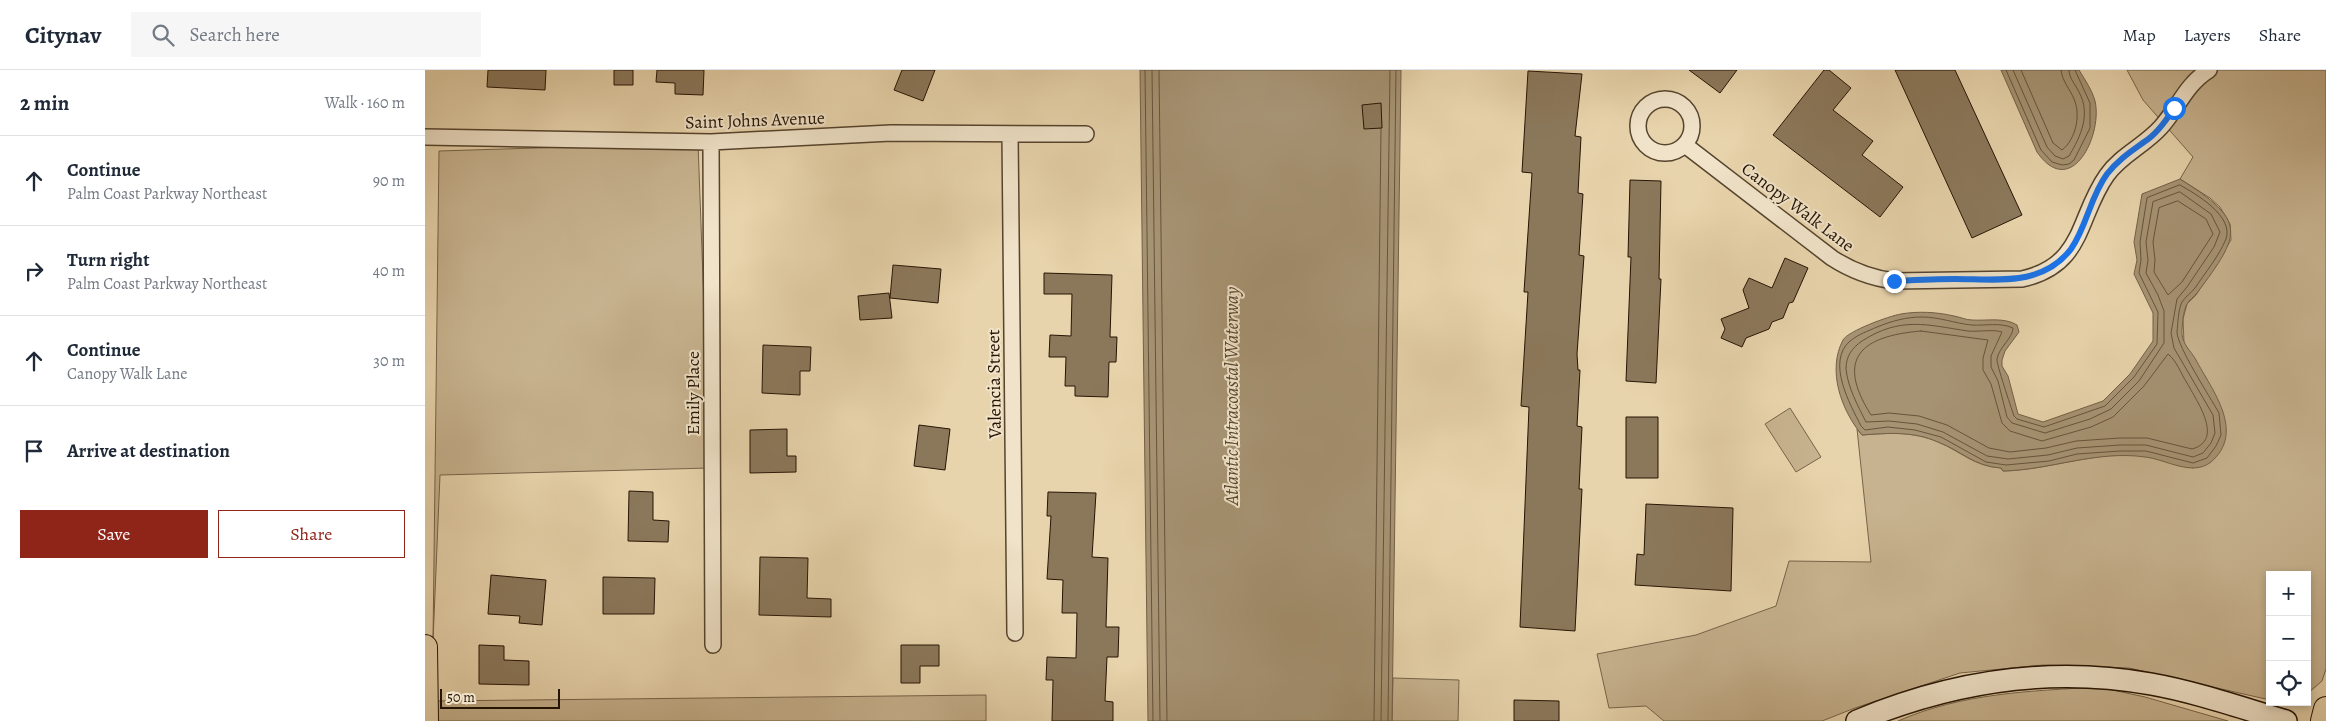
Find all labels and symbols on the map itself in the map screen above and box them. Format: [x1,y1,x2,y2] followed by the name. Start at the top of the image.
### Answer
[2163,97,2186,120] route start
[685,106,825,134] street label: Saint Johns Avenue
[1737,157,1859,257] street label: Canopy Walk Lane
[1883,270,1906,293] route end
[1219,286,1245,506] water label: Atlantic Intracoastal Waterway
[981,329,1007,440] street label: Valencia Street
[681,351,705,435] street label: Emily Place
[440,686,560,709] scale bar

